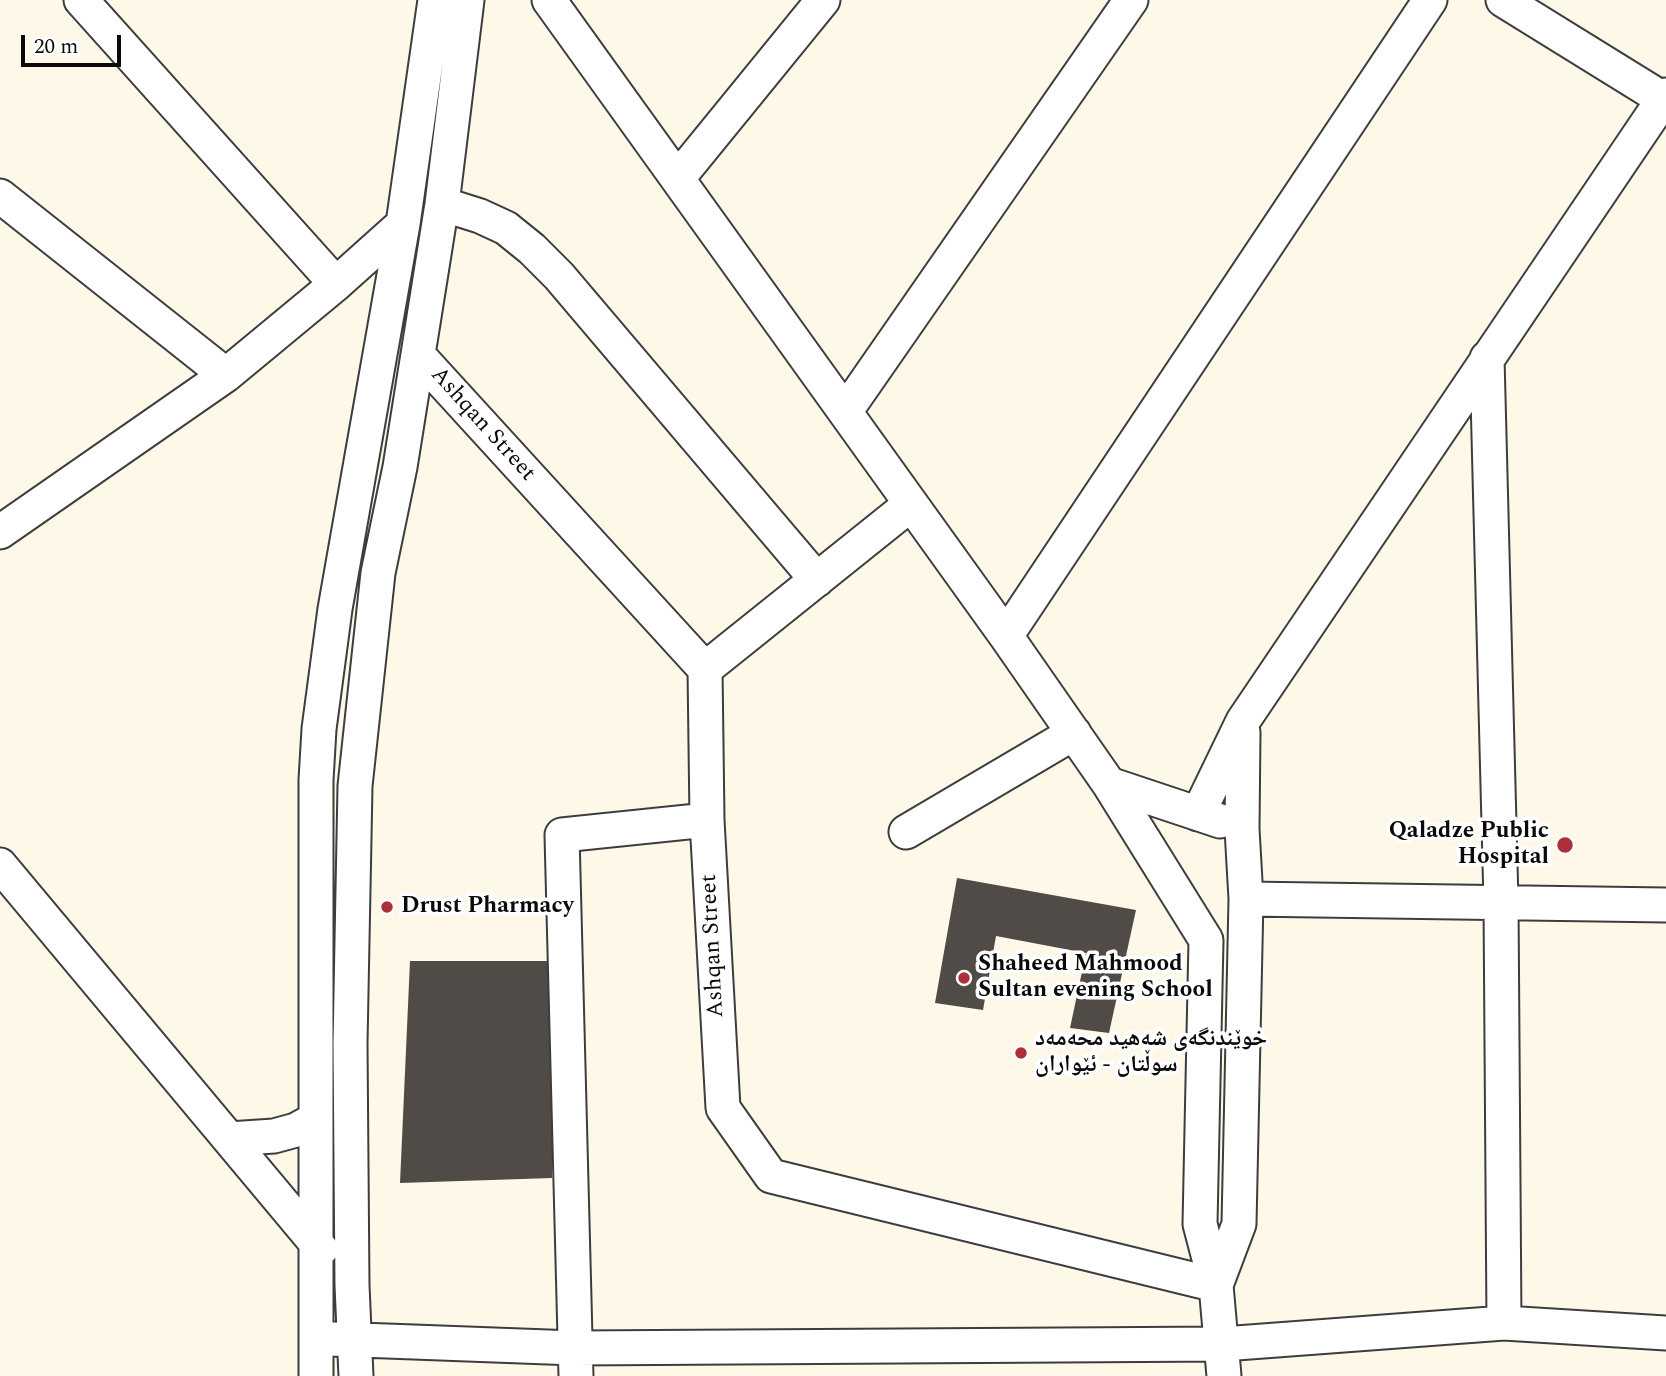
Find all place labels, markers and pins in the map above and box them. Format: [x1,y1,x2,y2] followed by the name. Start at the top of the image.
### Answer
[1389,818,1549,872] place label: Qaladze Public Hospital
[1555,835,1575,855] marker: Qaladze Public Hospital
[401,893,574,921] place label: Drust Pharmacy
[379,899,395,915] marker: Drust Pharmacy
[978,951,1213,1005] place label: Shaheed Mahmood Sultan evening School
[956,970,972,986] marker: Shaheed Mahmood Sultan evening School
[1035,1026,1267,1080] place label: خوێندنگەی شەهید محەمەد سوڵتان - ئێواران
[1013,1045,1029,1061] marker: خوێندنگەی شەهید محەمەد سوڵتان - ئێواران

